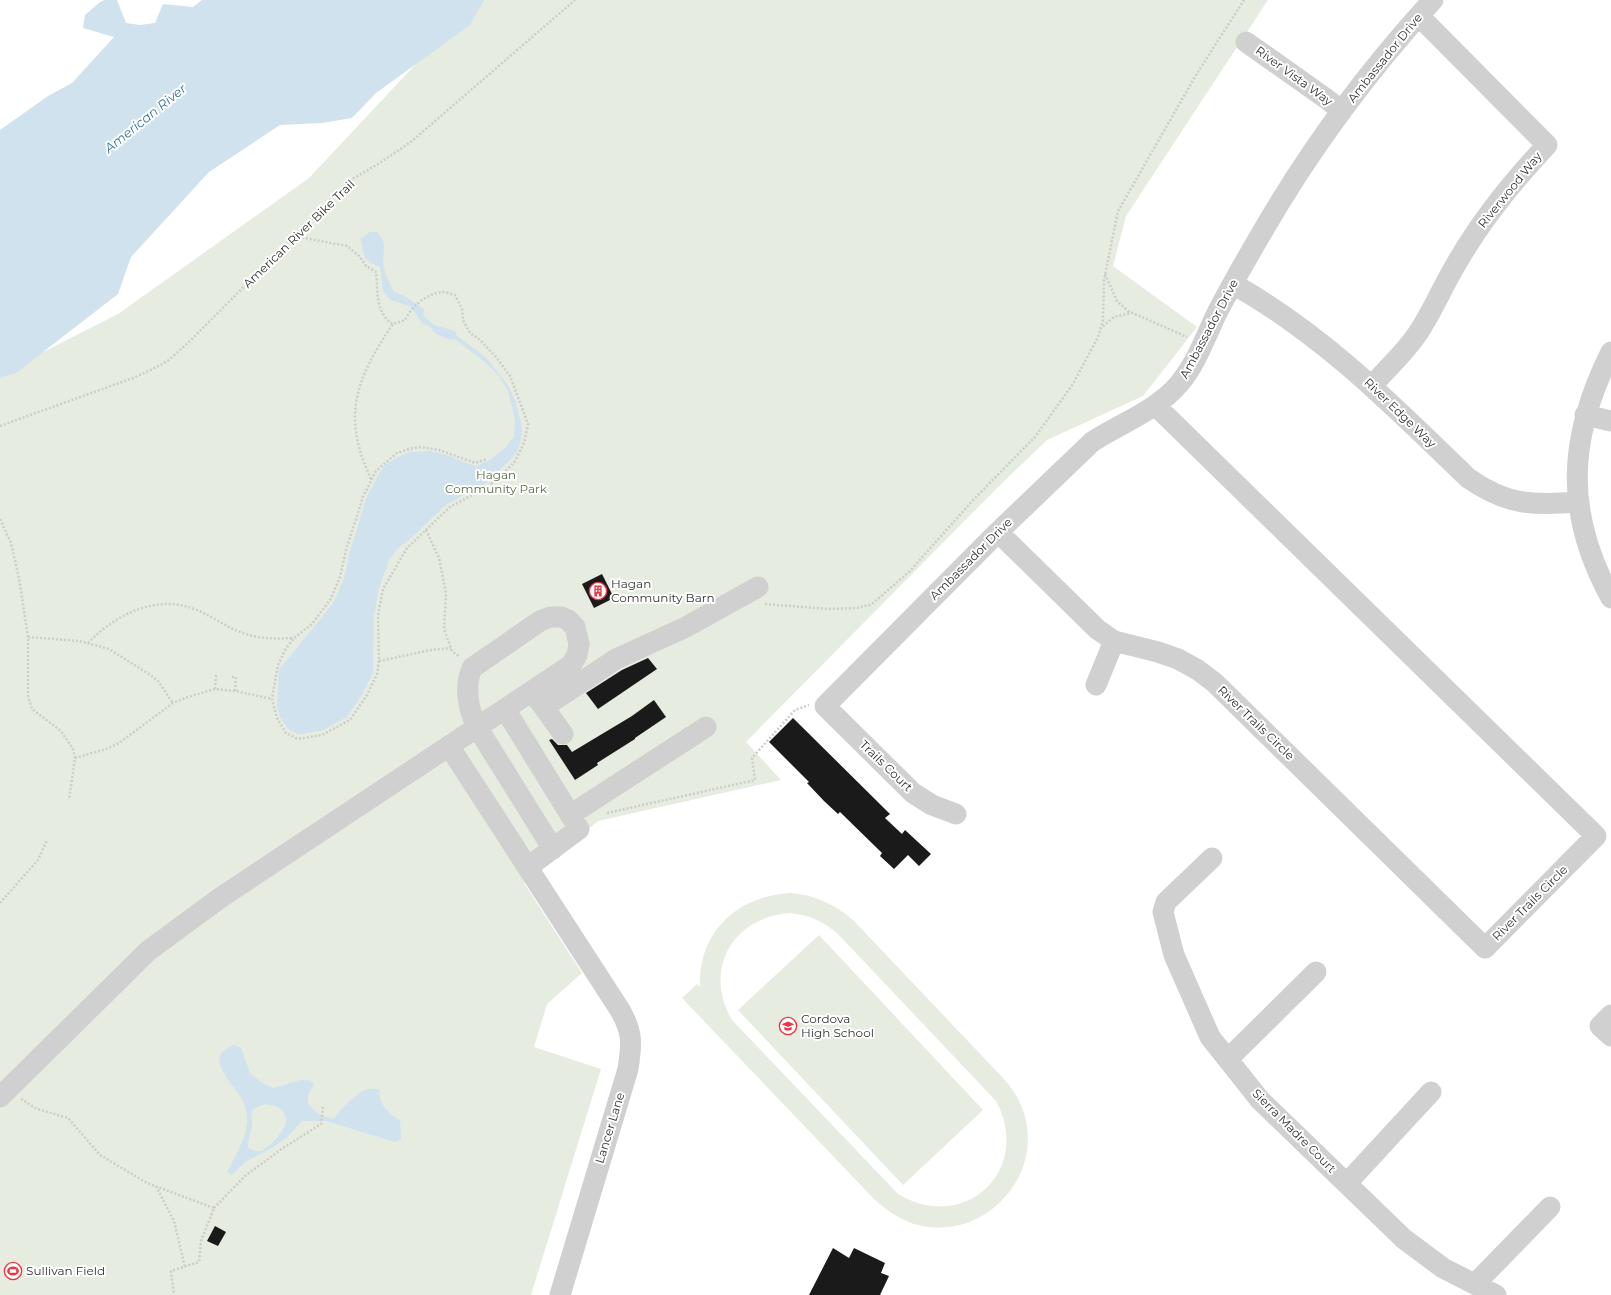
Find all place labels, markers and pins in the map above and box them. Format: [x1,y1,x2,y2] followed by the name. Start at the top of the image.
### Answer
[611,576,715,605] place label: Hagan Community Barn
[588,581,608,601] building icon: Hagan Community Barn
[801,1011,874,1040] place label: Cordova High School
[778,1016,798,1036] school or university icon: Cordova High School
[3,1261,23,1281] sports icon: Sullivan Field
[26,1263,105,1278] place label: Sullivan Field

